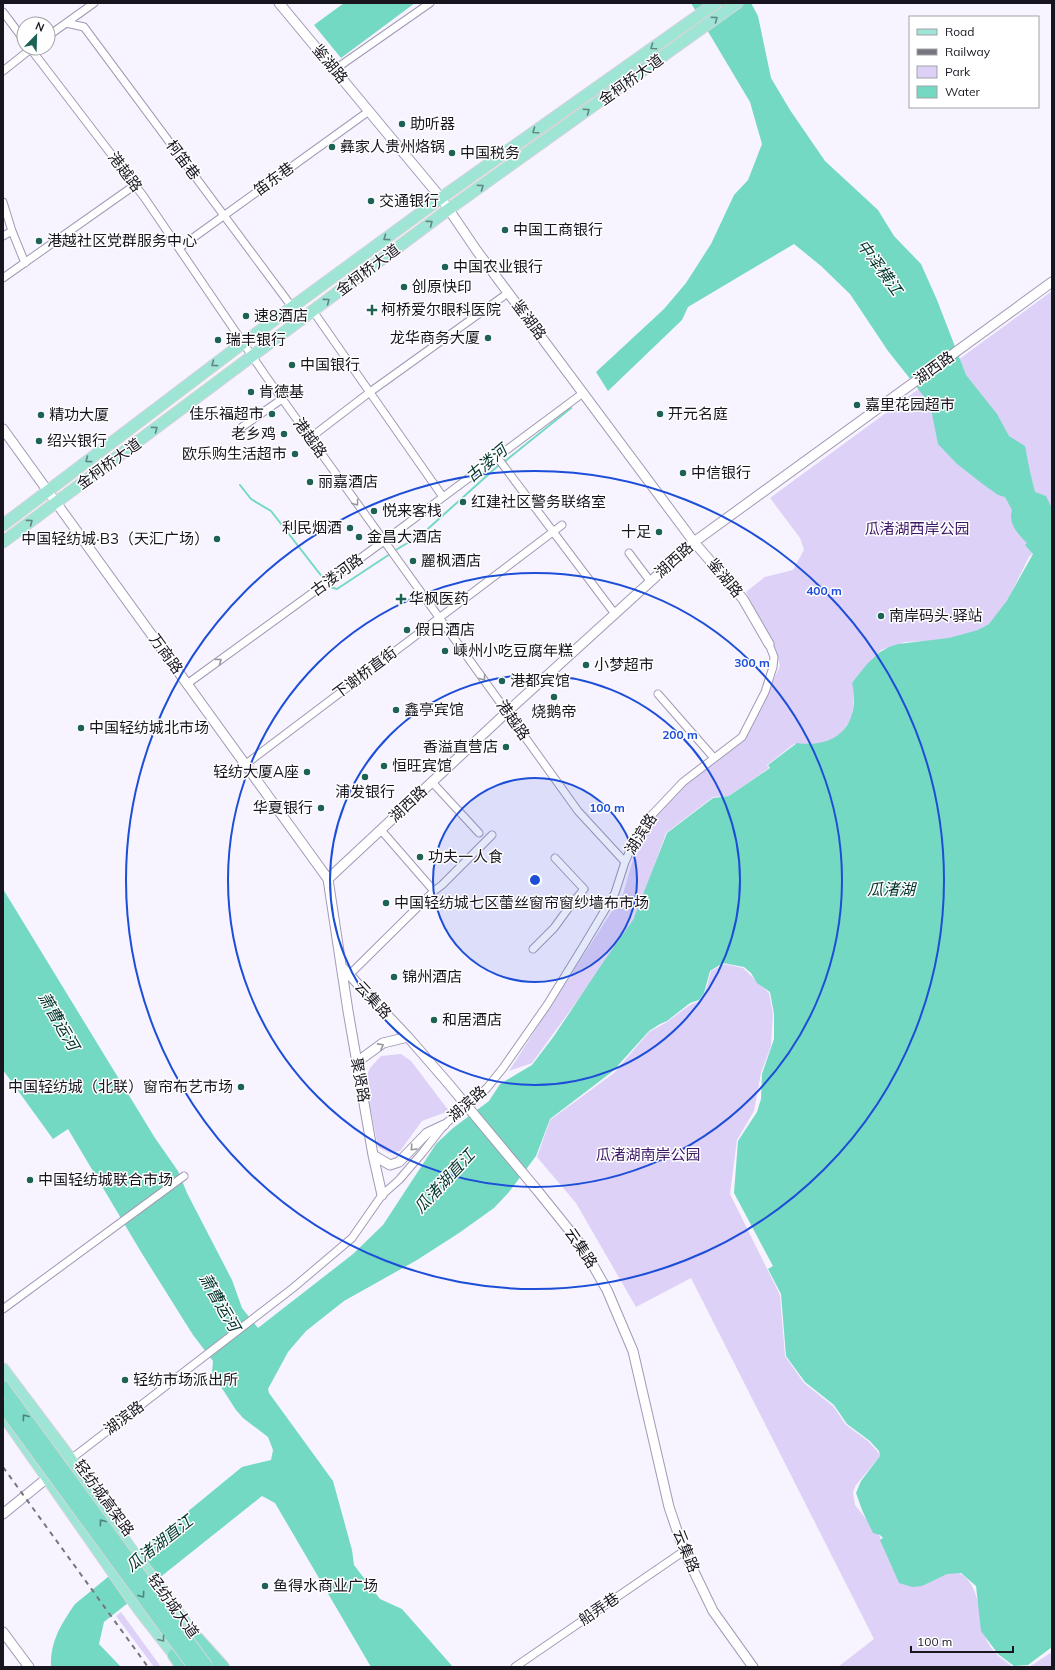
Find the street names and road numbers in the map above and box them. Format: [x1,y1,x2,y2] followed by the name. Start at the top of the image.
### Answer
[309,40,352,87] street label: 鉴湖路
[595,50,667,109] street label: 金柯桥大道
[162,136,205,183] street label: 柯笛巷
[104,148,147,195] street label: 港越路
[250,158,297,200] street label: 笛东巷
[332,239,403,300] street label: 金柯桥大道
[508,296,551,343] street label: 鉴湖路
[910,347,957,389] street label: 湖西路
[289,414,331,461] street label: 港越路
[73,434,145,493] street label: 金柯桥大道
[651,538,697,582] street label: 湖西路
[307,549,367,600] street label: 古溇河路
[704,554,747,601] street label: 鉴湖路
[145,630,187,677] street label: 万商路
[329,642,400,703] street label: 下谢桥直街
[493,696,534,744] street label: 港越路
[385,781,431,826] street label: 湖西路
[621,810,661,858] street label: 湖滨路
[351,977,396,1023] street label: 云集路
[347,1056,374,1104] street label: 聚贤路
[443,1082,490,1126] street label: 湖滨路
[561,1224,602,1272] street label: 云集路
[100,1396,147,1439] street label: 湖滨路
[70,1456,139,1540] street label: 轻纺城高架路
[669,1526,704,1575] street label: 云集路
[144,1570,203,1642] street label: 轻纺城大道
[575,1588,623,1629] street label: 船弄巷

